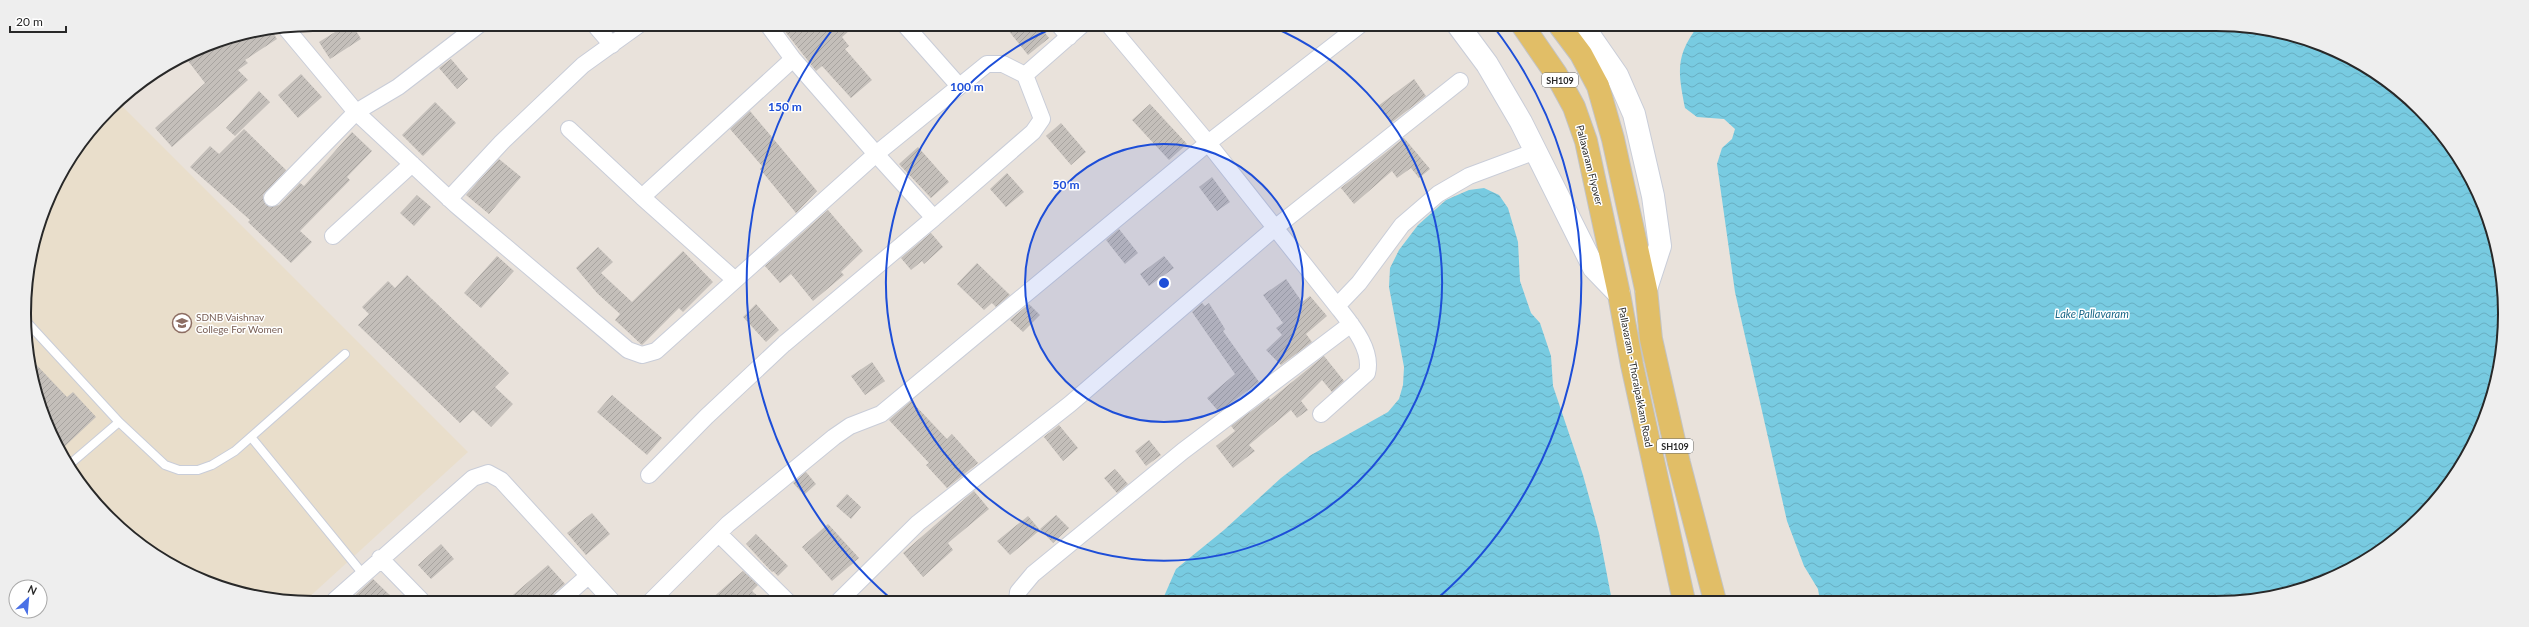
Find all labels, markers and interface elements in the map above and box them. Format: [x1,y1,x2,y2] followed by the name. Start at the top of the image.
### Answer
[10,8,66,34] scale bar
[16,14,43,29] text: 20 m
[1542,73,1578,87] road number: SH109
[950,79,984,94] text: 100 m
[768,99,802,114] text: 150 m
[1574,124,1606,207] street label: Pallavaram Flyover
[1053,177,1079,192] text: 50 m
[1157,276,1171,290] centre of rings
[1617,306,1655,448] street label: Pallavaram - Thoraipakkam Road
[2055,307,2129,320] water label: Lake Pallavaram
[196,311,283,335] place label: SDNB Vaishnav College For Women
[171,312,193,334] school or university icon: SDNB Vaishnav College For Women
[1657,439,1693,453] road number: SH109
[8,579,48,619] north arrow
[26,582,39,597] text: N

